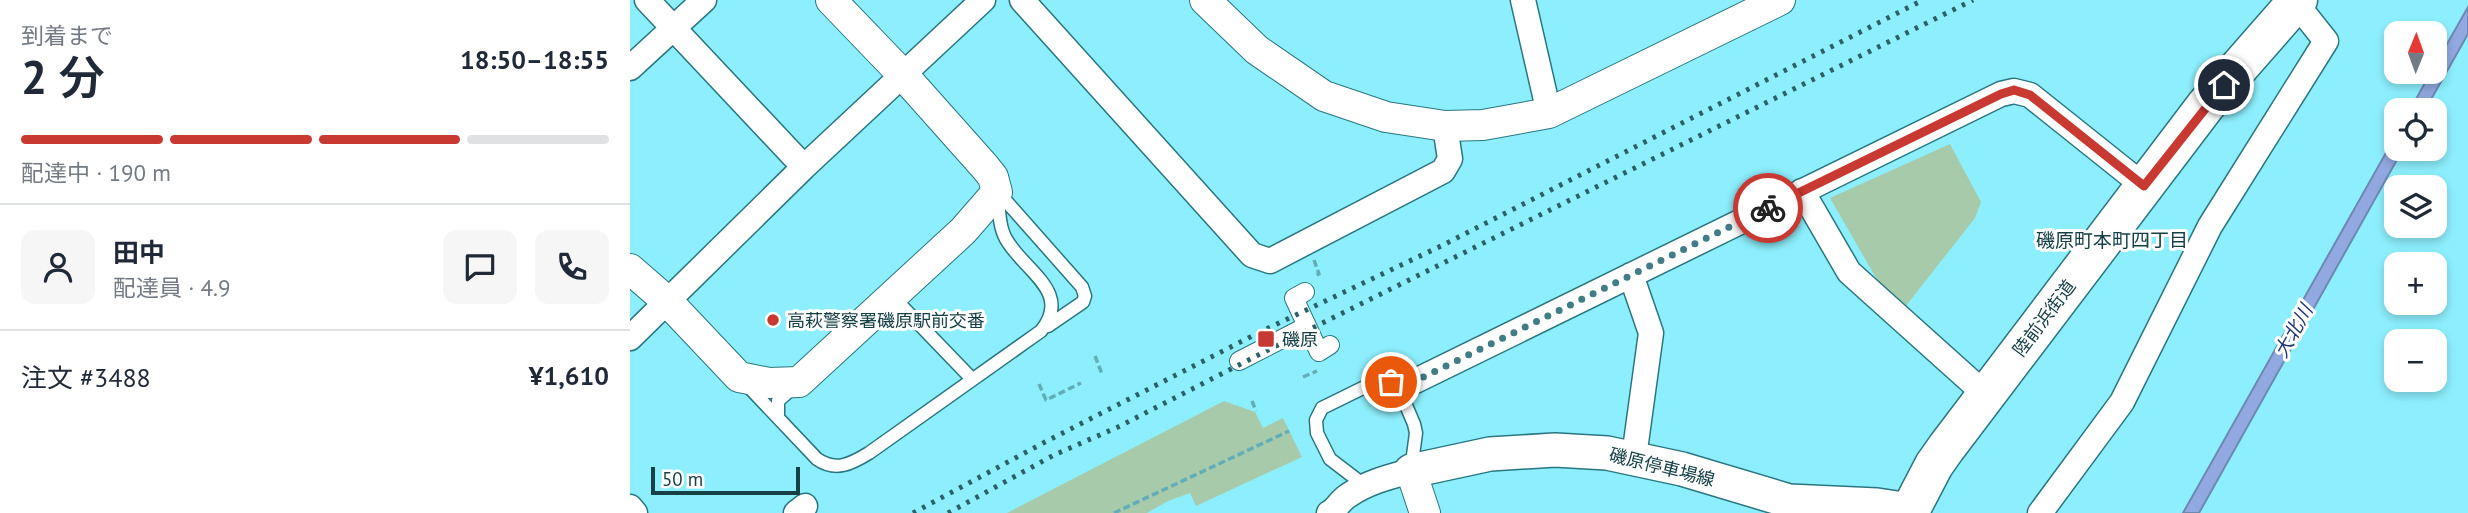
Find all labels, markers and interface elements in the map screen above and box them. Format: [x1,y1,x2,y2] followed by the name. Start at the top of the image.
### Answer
[21,21,113,50] text: 到着まで
[2384,21,2446,84] north arrow
[2384,21,2447,392] map controls
[460,43,609,76] text: 18:50–18:55
[21,47,105,107] text: 2 分
[2194,55,2254,115] pin
[2205,66,2243,104] icon: home
[2384,98,2447,161] button: locate
[21,158,171,187] text: 配達中 · 190 m
[1733,173,1803,243] courier
[2384,175,2447,238] button: layers
[1749,189,1787,227] icon: bike
[2036,228,2188,252] district label: 磯原町本町四丁目
[21,230,95,304] button: person
[443,230,517,304] button: chat
[535,230,609,304] button: phone
[113,236,165,269] text: 田中
[2384,252,2447,315] button: +
[113,273,230,302] text: 配達員 · 4.9
[2008,275,2080,361] street label: 陸前浜街道
[2269,299,2318,362] water label: 大北川
[787,309,985,332] place label: 高萩警察署磯原駅前交番
[765,312,781,328] marker: 高萩警察署磯原駅前交番
[1282,328,1318,351] place label: 磯原
[1256,329,1276,349] marker: 磯原
[2384,329,2447,392] button: −
[1361,352,1421,412] pin
[529,359,609,392] text: ¥1,610
[21,361,151,394] text: 注文 #3488
[1372,363,1410,401] icon: bag
[1607,443,1717,491] street label: 磯原停車場線
[651,464,800,496] scale bar
[662,467,703,491] text: 50 m

